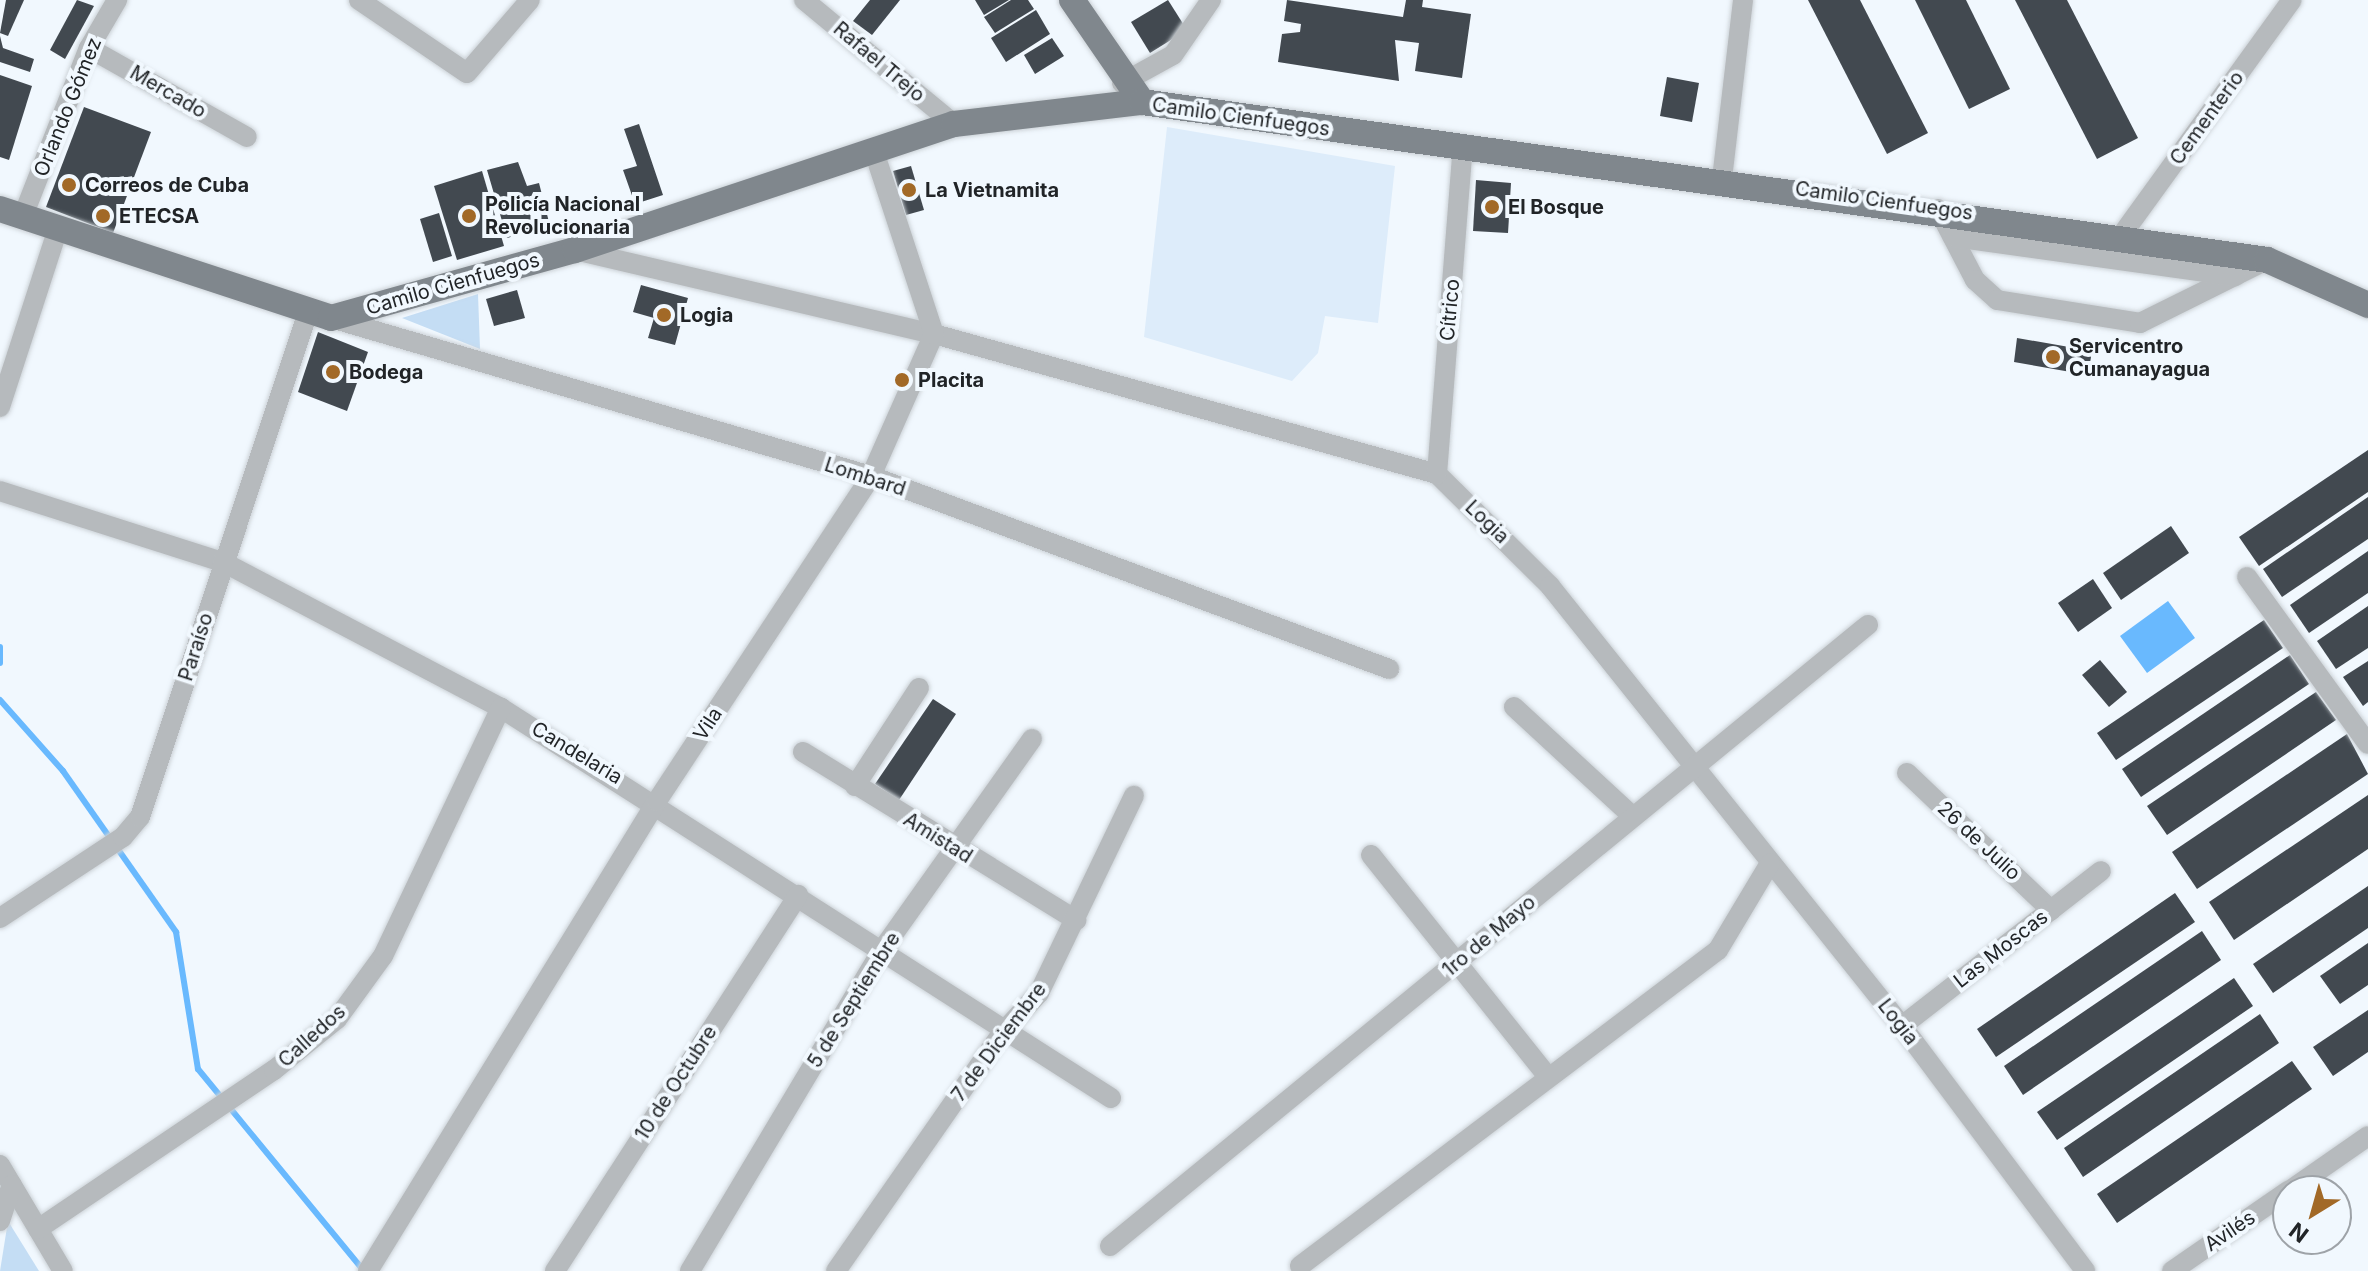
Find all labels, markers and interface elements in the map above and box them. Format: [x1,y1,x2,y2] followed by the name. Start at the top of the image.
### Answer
[828,17,930,107] street label: Rafael Trejo
[29,34,107,180] street label: Orlando Gómez
[126,61,210,123] street label: Mercado
[2165,66,2249,170] street label: Cementerio
[1151,93,1331,141] street label: Camilo Cienfuegos
[85,173,249,197] place label: Correos de Cuba
[60,176,78,194] marker: Correos de Cuba
[1794,177,1974,225] street label: Camilo Cienfuegos
[925,178,1059,202] place label: La Vietnamita
[900,181,918,199] marker: La Vietnamita
[485,192,640,239] place label: Policía Nacional Revolucionaria
[1508,195,1604,219] place label: El Bosque
[1483,198,1501,216] marker: El Bosque
[119,204,199,228] place label: ETECSA
[94,207,112,225] marker: ETECSA
[460,207,478,225] marker: Policía Nacional Revolucionaria
[364,248,542,320] street label: Camilo Cienfuegos
[1435,278,1465,342] street label: Cítrico
[680,303,733,327] place label: Logia
[655,306,673,324] marker: Logia
[2069,334,2210,381] place label: Servicentro Cumanayagua
[2044,348,2062,366] marker: Servicentro Cumanayagua
[349,360,423,384] place label: Bodega
[324,363,342,381] marker: Bodega
[918,368,984,392] place label: Placita
[893,371,911,389] marker: Placita
[821,453,909,501] street label: Lombard
[1460,495,1514,549] street label: Logia
[174,610,218,684] street label: Paraíso
[688,703,728,745] street label: Vila
[527,717,627,789] street label: Candelaria
[1933,797,2025,885] street label: 26 de Julio
[899,807,977,869] street label: Amistad
[1437,890,1541,982] street label: 1ro de Mayo
[1949,905,2053,993] street label: Las Moscas
[803,928,905,1072] street label: 5 de Septiembre
[947,978,1051,1106] street label: 7 de Diciembre
[1873,994,1923,1050] street label: Logia
[274,1000,350,1072] street label: Calledos
[630,1021,722,1145] street label: 10 de Octubre
[2272,1175,2352,1255] north arrow
[2200,1206,2260,1256] street label: Avilés
[2284,1217,2313,1248] text: N

